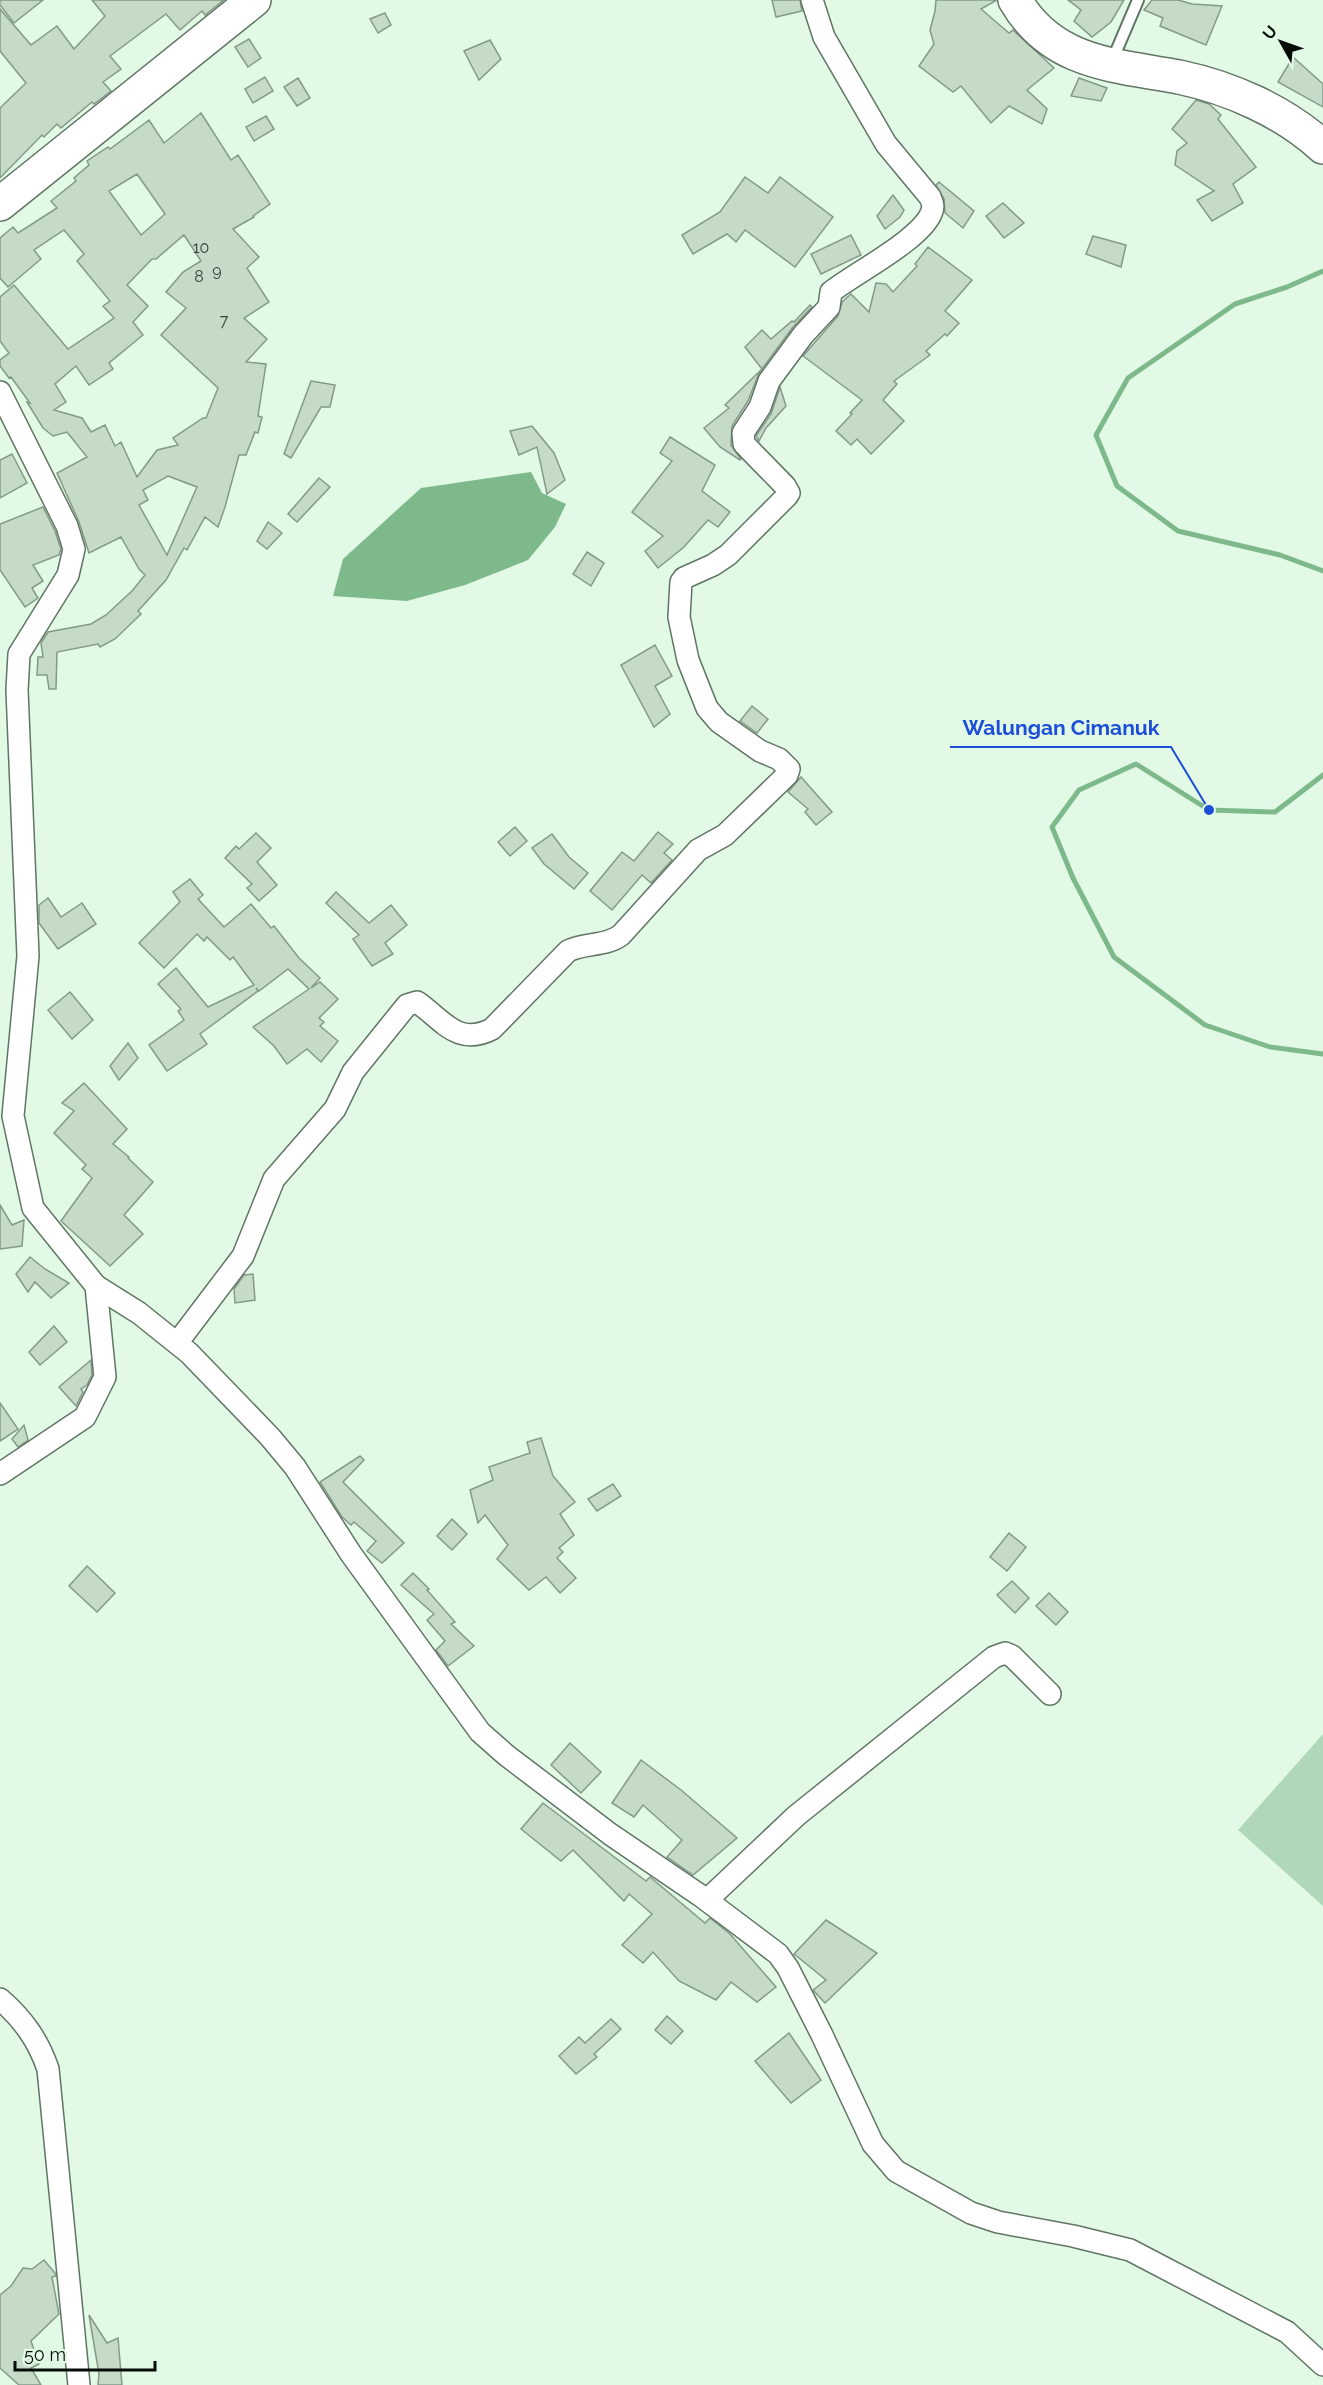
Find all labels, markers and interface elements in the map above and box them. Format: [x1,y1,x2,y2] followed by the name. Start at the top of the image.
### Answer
[1251,12,1311,72] north arrow
[1259,22,1281,43] text: U
[193,238,209,257] house number: 10
[212,261,222,280] house number: 9
[194,267,204,286] house number: 8
[220,311,229,330] house number: 7
[950,708,1171,747] callout: Walungan Cimanuk
[962,715,1160,740] text: Walungan Cimanuk
[15,2334,154,2372] scale bar
[24,2344,66,2365] text: 50 m

